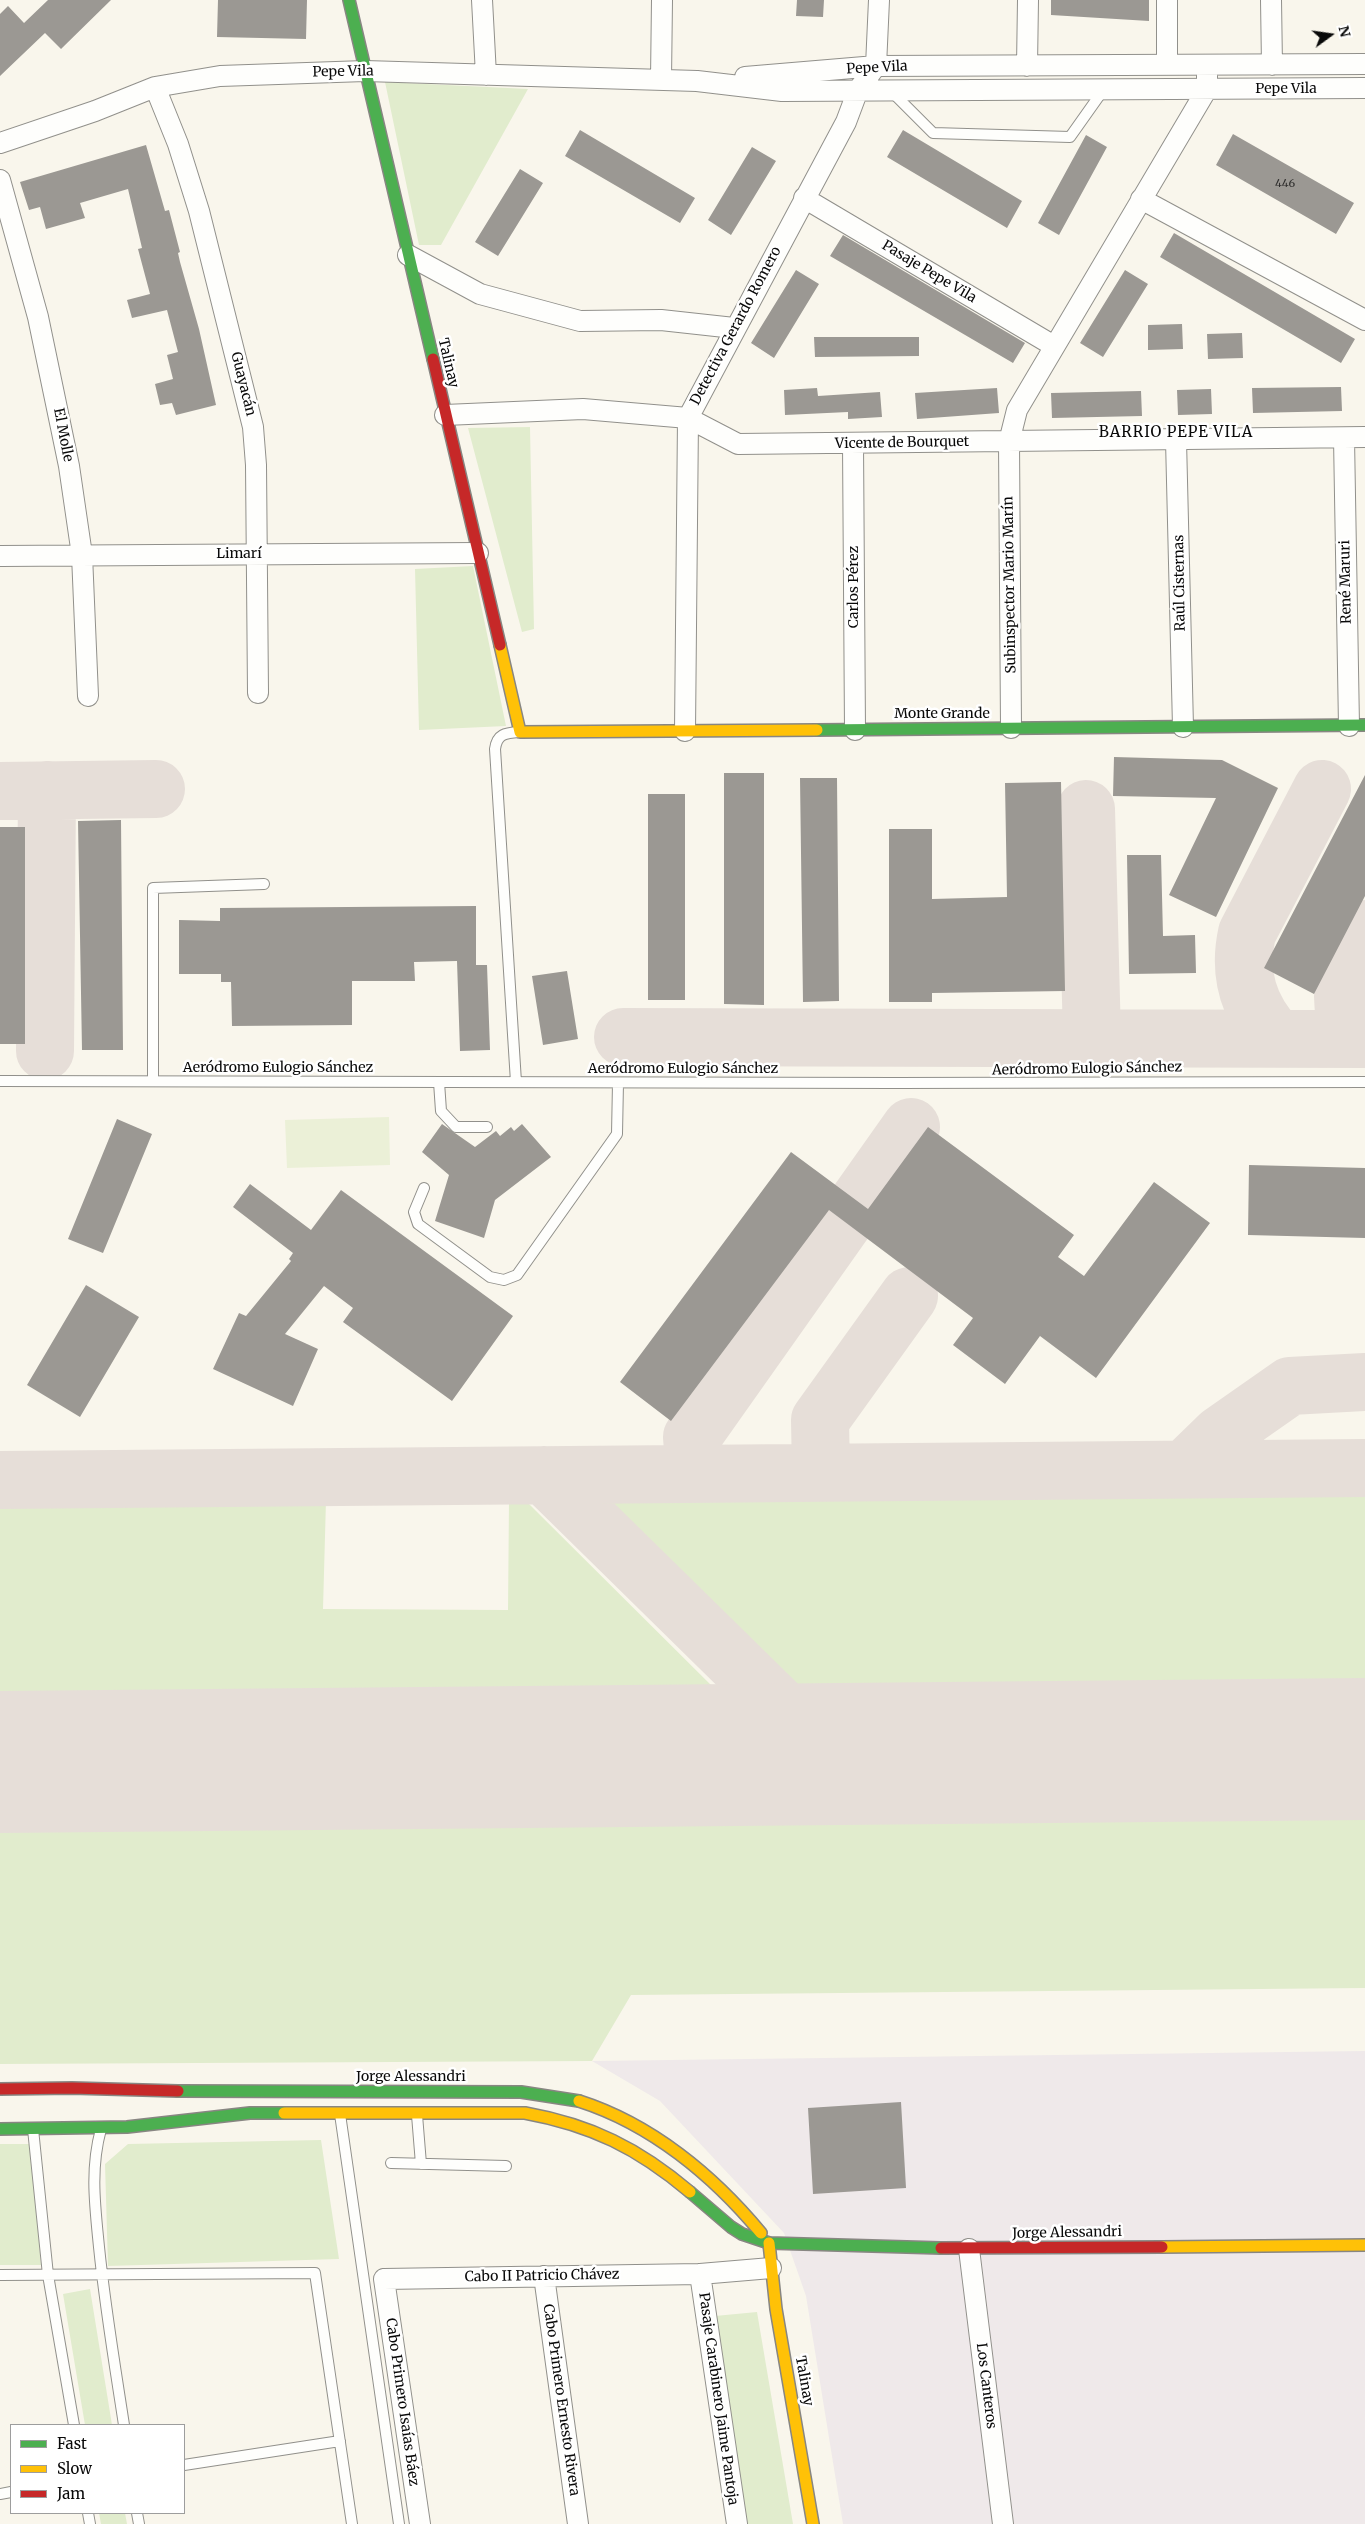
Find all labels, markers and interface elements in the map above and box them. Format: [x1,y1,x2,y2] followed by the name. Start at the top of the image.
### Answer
[1305,10,1355,60] north arrow
[1334,24,1355,39] text: N
[846,58,908,78] street label: Pepe Vila
[312,63,374,81] street label: Pepe Vila
[1255,81,1317,97] street label: Pepe Vila
[1275,177,1295,191] house number: 446
[879,237,979,307] street label: Pasaje Pepe Vila
[687,244,785,408] street label: Detectiva Gerardo Romero
[434,336,462,390] street label: Talinay
[227,350,259,418] street label: Guayacán
[50,407,76,463] street label: El Molle
[1097,424,1255,442] district label: BARRIO PEPE VILA
[835,433,969,453] street label: Vicente de Bourquet
[1000,496,1020,674] street label: Subinspector Mario Marín
[1171,535,1189,631] street label: Raúl Cisternas
[1337,540,1355,624] street label: René Maruri
[216,546,262,562] street label: Limarí
[846,546,862,628] street label: Carlos Pérez
[894,706,990,722] street label: Monte Grande
[992,1059,1182,1079] street label: Aeródromo Eulogio Sánchez
[183,1060,373,1076] street label: Aeródromo Eulogio Sánchez
[588,1061,778,1077] street label: Aeródromo Eulogio Sánchez
[356,2069,466,2085] street label: Jorge Alessandri
[1012,2224,1122,2242] street label: Jorge Alessandri
[465,2266,619,2286] street label: Cabo II Patricio Chávez
[695,2292,741,2506] street label: Pasaje Carabinero Jaime Pantoja
[539,2303,583,2497] street label: Cabo Primero Ernesto Rivera
[382,2317,422,2487] street label: Cabo Primero Isaías Báez
[972,2342,1000,2430] street label: Los Canteros
[791,2355,817,2407] street label: Talinay
[10,2424,185,2514] legend
[57,2434,87,2453] text: Fast
[57,2459,92,2478] text: Slow
[57,2484,85,2503] text: Jam

